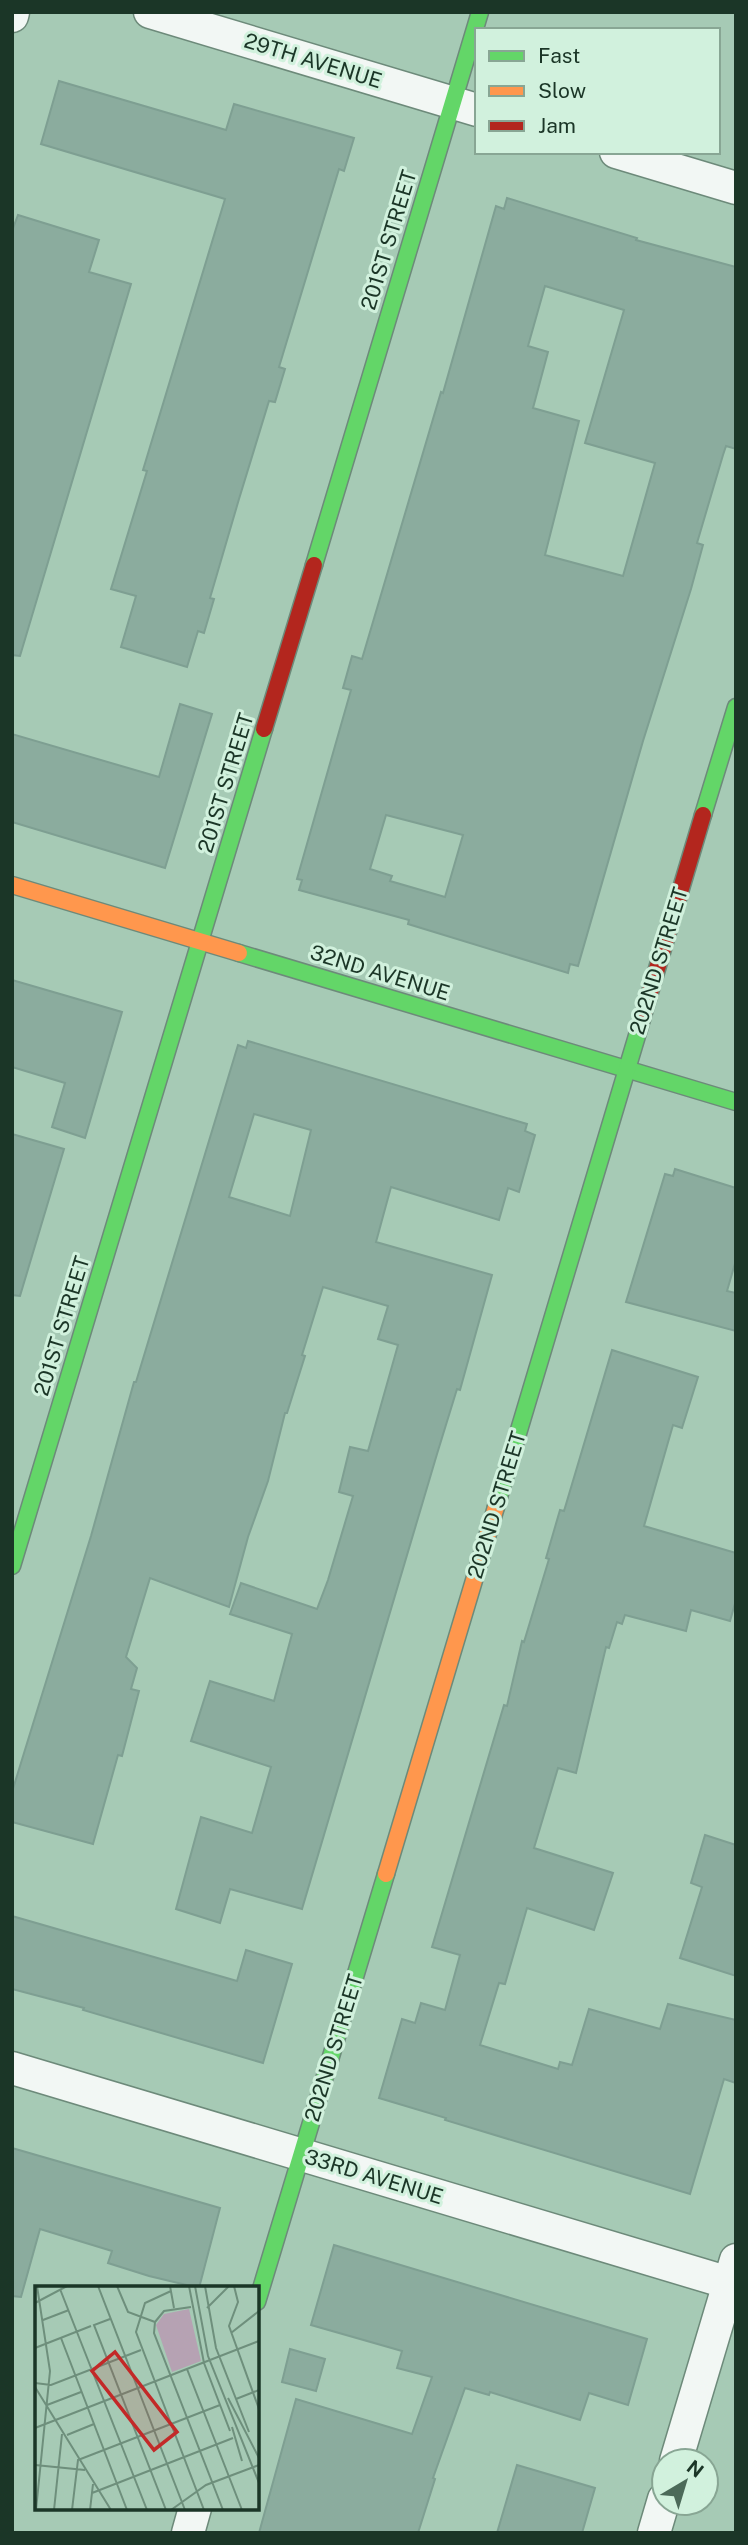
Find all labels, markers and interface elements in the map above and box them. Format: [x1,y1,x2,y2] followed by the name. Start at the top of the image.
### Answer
[241,28,385,93] street label: 29TH AVENUE
[475,28,720,154] legend
[538,43,580,68] text: Fast
[538,78,586,103] text: Slow
[538,113,576,138] text: Jam
[355,167,422,313] street label: 201ST STREET
[192,710,259,856] street label: 201ST STREET
[624,884,693,1038] street label: 202ND STREET
[307,939,453,1006] street label: 32ND AVENUE
[28,1253,95,1399] street label: 201ST STREET
[462,1428,531,1582] street label: 202ND STREET
[299,1971,368,2125] street label: 202ND STREET
[302,2144,446,2209] street label: 33RD AVENUE
[35,2286,259,2510] inset map
[650,2447,720,2517] north arrow
[683,2455,708,2482] text: N

